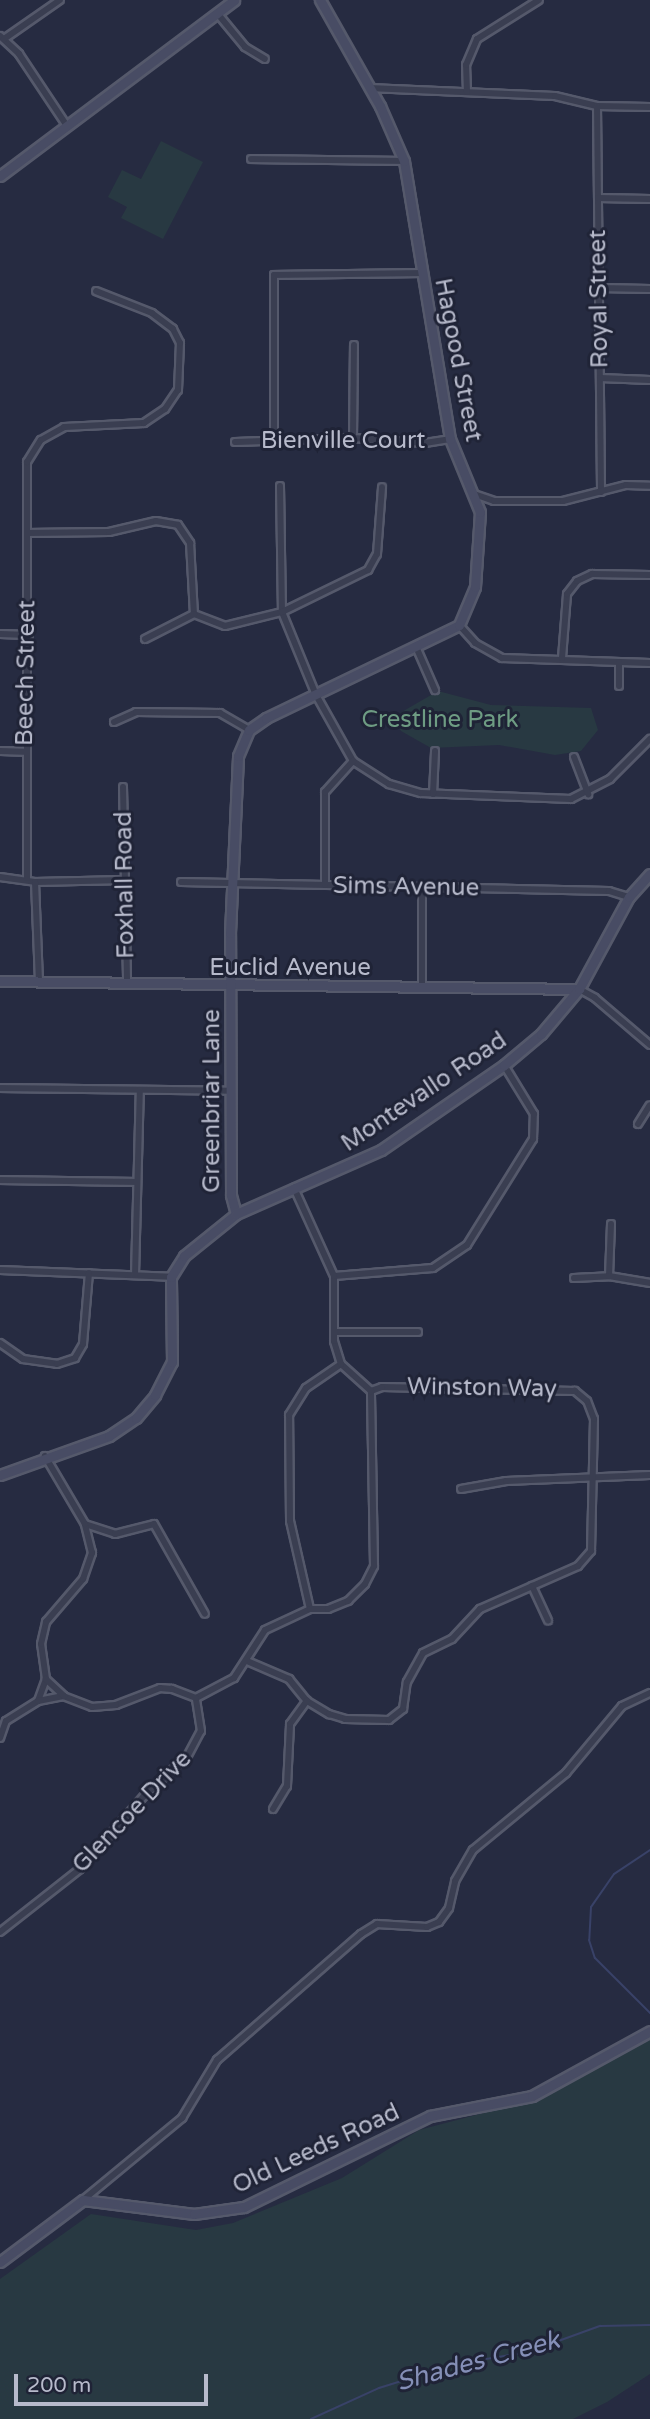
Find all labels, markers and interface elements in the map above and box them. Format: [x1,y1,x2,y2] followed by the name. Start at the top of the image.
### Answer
[583,229,615,369] street label: Royal Street
[428,276,488,444] street label: Hagood Street
[261,427,425,455] street label: Bienville Court
[10,600,42,746] street label: Beech Street
[361,706,519,734] park label: Crestline Park
[109,811,141,959] street label: Foxhall Road
[333,871,479,903] street label: Sims Avenue
[209,954,371,982] street label: Euclid Avenue
[198,1009,226,1193] street label: Greenbriar Lane
[336,1026,512,1158] street label: Montevallo Road
[407,1372,557,1404] street label: Winston Way
[67,1745,197,1879] street label: Glencoe Drive
[228,2098,404,2200] street label: Old Leeds Road
[393,2324,563,2398] water label: Shades Creek
[18,2360,212,2404] scale bar
[27,2373,91,2398] text: 200 m

